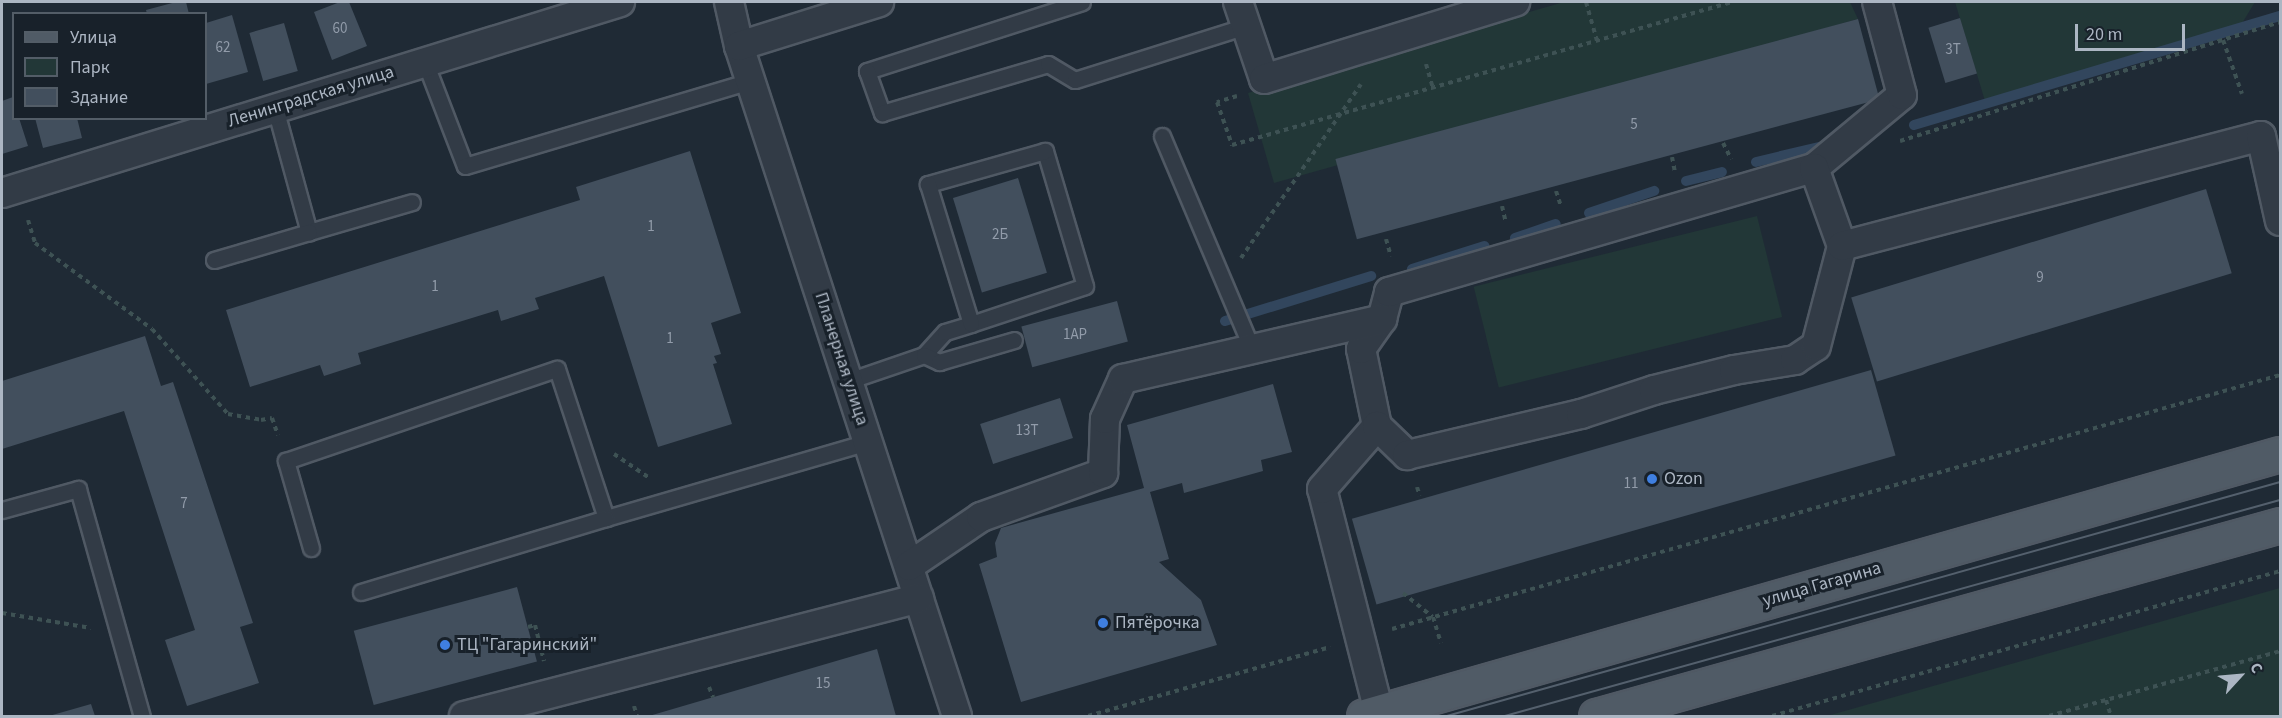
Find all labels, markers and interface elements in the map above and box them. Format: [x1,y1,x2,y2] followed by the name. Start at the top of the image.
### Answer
[12,12,207,120] legend
[2078,12,2188,50] scale bar
[333,20,347,38] house number: 60
[2086,22,2122,47] text: 20 m
[70,25,117,50] text: Улица
[216,39,230,57] house number: 62
[1945,41,1961,59] house number: 3Т
[70,55,110,80] text: Парк
[225,61,397,133] street label: Ленинградская улица
[70,85,128,110] text: Здание
[1630,116,1638,134] house number: 5
[647,218,655,236] house number: 1
[992,226,1008,244] house number: 2Б
[2036,269,2044,287] house number: 9
[431,278,439,296] house number: 1
[809,290,873,428] street label: Планерная улица
[1063,326,1087,344] house number: 1АР
[666,330,674,348] house number: 1
[1016,422,1038,440] house number: 13Т
[1664,468,1703,490] place label: Ozon
[1645,472,1659,486] marker: Ozon
[1624,475,1638,493] house number: 11
[180,495,188,513] house number: 7
[1760,558,1884,612] street label: улица Гагарина
[1115,612,1200,634] place label: Пятёрочка
[1096,616,1110,630] marker: Пятёрочка
[457,634,597,656] place label: ТЦ "Гагаринский"
[438,638,452,652] marker: ТЦ "Гагаринский"
[2210,646,2270,706] north arrow
[2244,659,2268,677] text: С
[816,675,830,693] house number: 15

